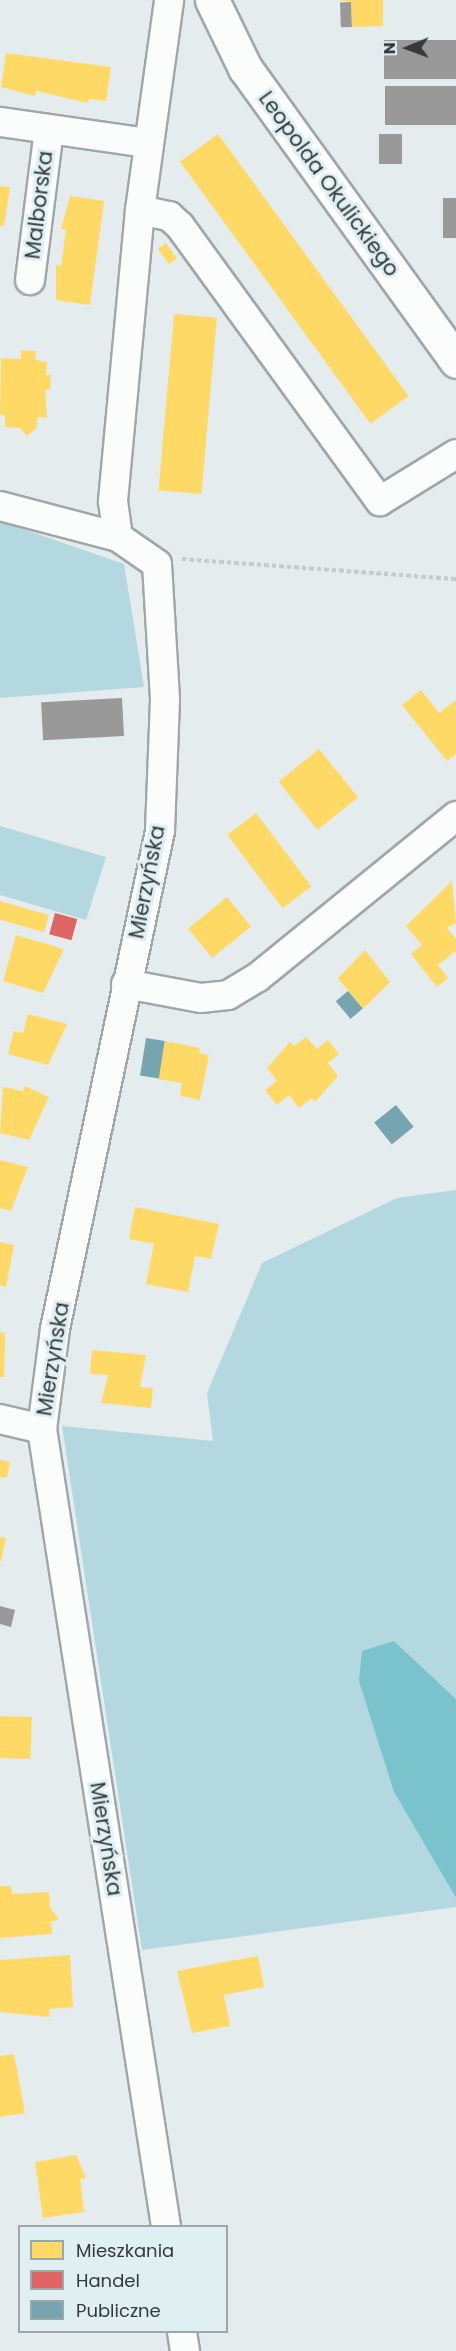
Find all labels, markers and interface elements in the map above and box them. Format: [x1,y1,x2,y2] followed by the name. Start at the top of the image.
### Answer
[378,18,438,78] north arrow
[378,42,401,55] text: N
[253,86,405,282] street label: Leopolda Okulickiego
[20,149,58,261] street label: Malborska
[124,823,170,941] street label: Mierzyńska
[32,1300,74,1418] street label: Mierzyńska
[85,1780,127,1898] street label: Mierzyńska
[18,2225,228,2333] legend
[76,2238,174,2263] text: Mieszkania
[76,2268,140,2293] text: Handel
[76,2298,161,2323] text: Publiczne

